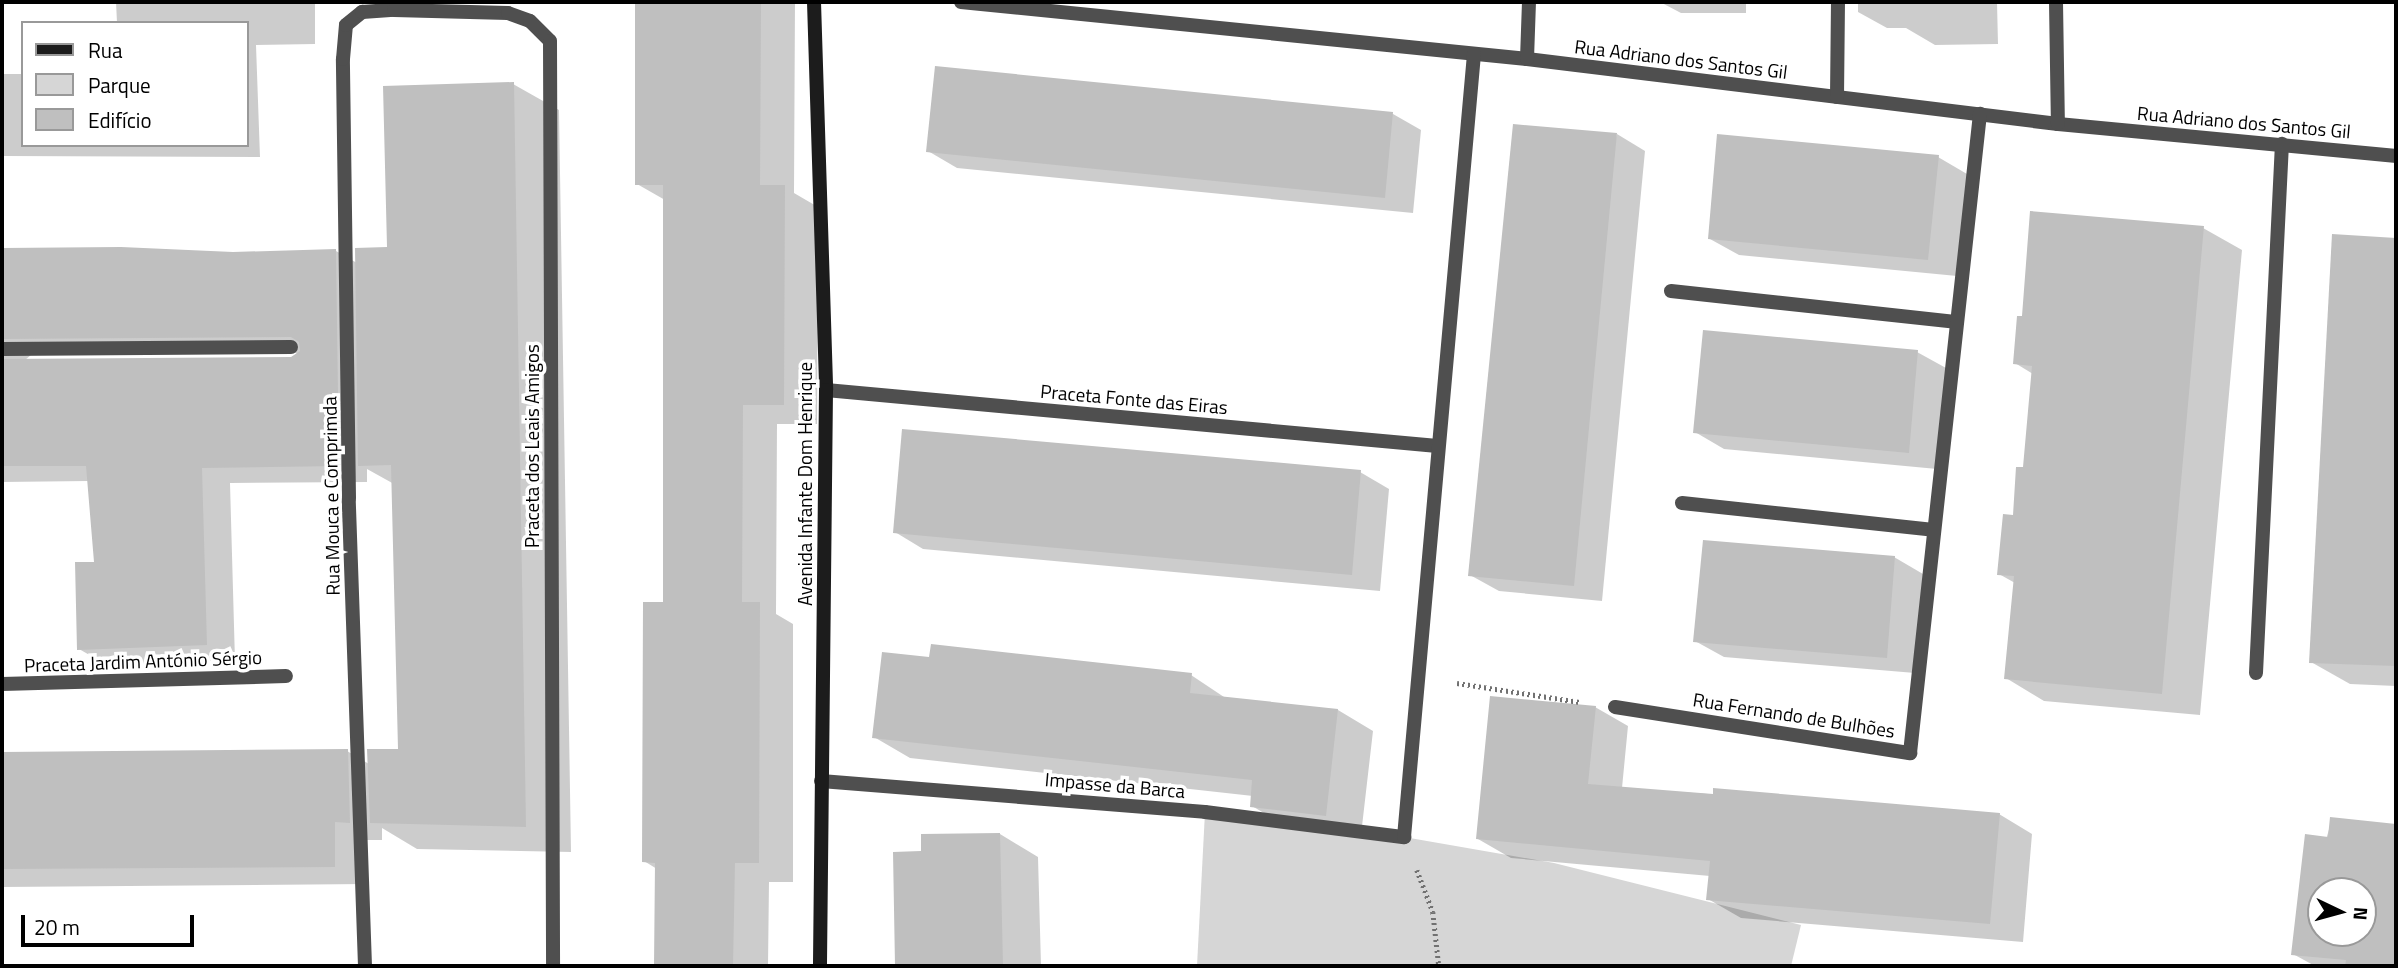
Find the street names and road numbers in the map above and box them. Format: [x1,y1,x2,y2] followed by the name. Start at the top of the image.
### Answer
[1573,35,1789,83] street label: Rua Adriano dos Santos Gil
[2136,101,2352,143] street label: Rua Adriano dos Santos Gil
[521,344,543,548] street label: Praceta dos Leais Amigos
[794,362,816,606] street label: Avenida Infante Dom Henrique
[1039,379,1229,419] street label: Praceta Fonte das Eiras
[318,396,344,596] street label: Rua Mouca e Comprimda
[24,645,262,677] street label: Praceta Jardim António Sérgio
[1691,688,1897,742] street label: Rua Fernando de Bulhões
[1044,768,1186,802] street label: Impasse da Barca

